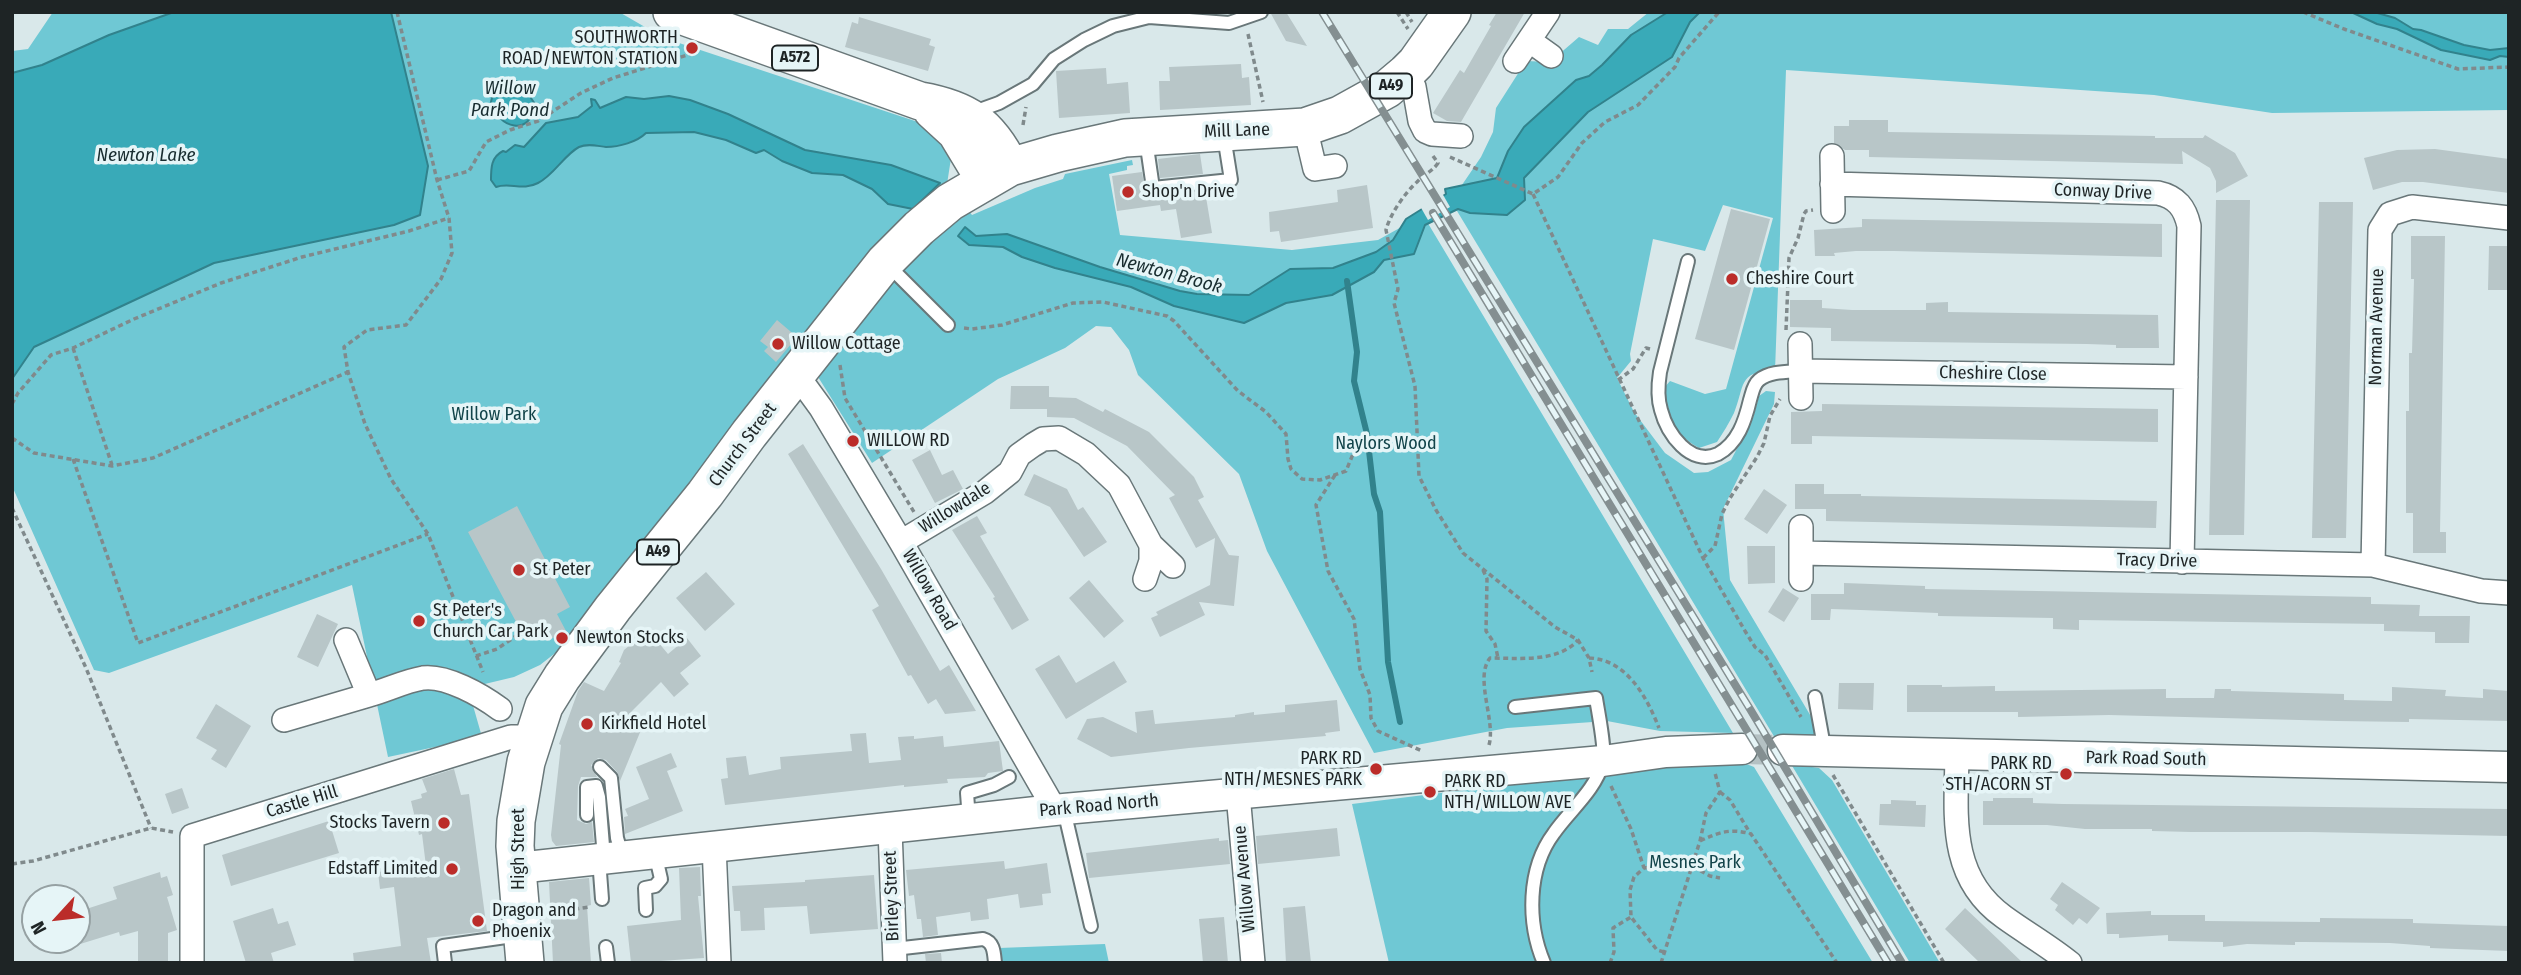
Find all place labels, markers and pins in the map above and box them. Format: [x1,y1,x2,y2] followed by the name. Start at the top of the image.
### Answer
[502,27,678,70] place label: SOUTHWORTH ROAD/NEWTON STATION
[684,40,700,56] marker: SOUTHWORTH ROAD/NEWTON STATION
[1142,181,1235,203] place label: Shop'n Drive
[1120,184,1136,200] marker: Shop'n Drive
[1746,268,1854,290] place label: Cheshire Court
[1724,271,1740,287] marker: Cheshire Court
[792,333,901,355] place label: Willow Cottage
[770,336,786,352] marker: Willow Cottage
[867,430,950,452] place label: WILLOW RD
[845,433,861,449] marker: WILLOW RD
[533,559,591,581] place label: St Peter
[511,562,527,578] marker: St Peter
[433,600,548,642] place label: St Peter's Church Car Park
[411,613,427,629] marker: St Peter's Church Car Park
[576,627,684,649] place label: Newton Stocks
[554,630,570,646] marker: Newton Stocks
[601,713,706,735] place label: Kirkfield Hotel
[579,716,595,732] marker: Kirkfield Hotel
[1224,748,1362,790] place label: PARK RD NTH/MESNES PARK
[1945,753,2052,796] place label: PARK RD STH/ACORN ST
[1368,761,1384,777] marker: PARK RD NTH/MESNES PARK
[2058,766,2074,782] marker: PARK RD STH/ACORN ST
[1444,771,1572,814] place label: PARK RD NTH/WILLOW AVE
[1422,784,1438,800] marker: PARK RD NTH/WILLOW AVE
[329,812,430,834] place label: Stocks Tavern
[436,815,452,831] marker: Stocks Tavern
[328,858,438,880] place label: Edstaff Limited
[444,861,460,877] marker: Edstaff Limited
[492,900,576,942] place label: Dragon and Phoenix
[470,913,486,929] marker: Dragon and Phoenix

